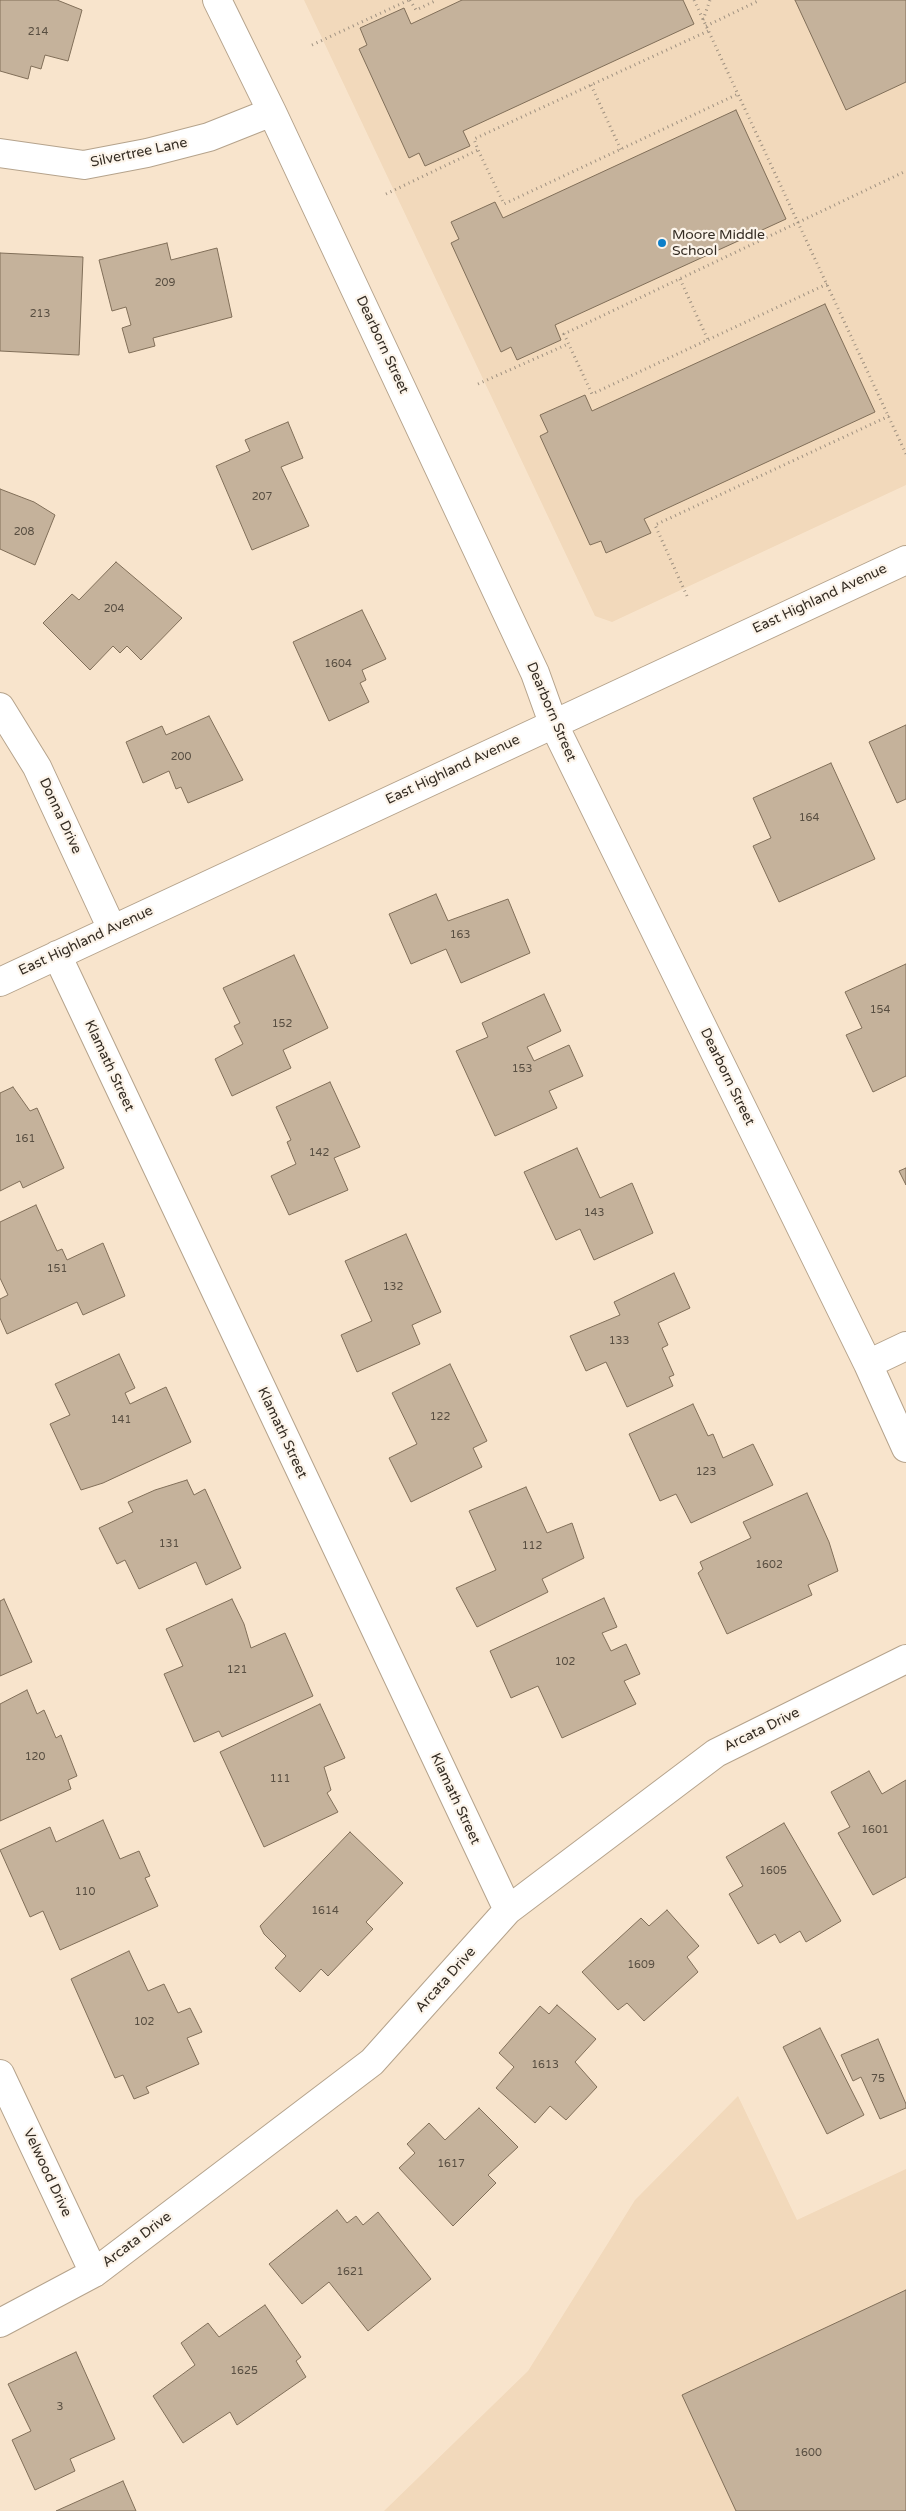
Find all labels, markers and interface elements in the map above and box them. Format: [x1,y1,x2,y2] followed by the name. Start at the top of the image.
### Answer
[28,25,48,39] house number: 214
[89,135,189,171] street label: Silvertree Lane
[672,227,765,260] place label: Moore Middle School
[656,237,668,249] marker: Moore Middle School
[155,276,175,290] house number: 209
[352,293,412,397] street label: Dearborn Street
[30,307,50,321] house number: 213
[252,490,272,504] house number: 207
[14,525,34,539] house number: 208
[750,561,890,637] street label: East Highland Avenue
[104,602,124,616] house number: 204
[324,657,352,671] house number: 1604
[523,660,579,764] street label: Dearborn Street
[383,732,523,808] street label: East Highland Avenue
[171,750,191,764] house number: 200
[35,775,85,857] street label: Donna Drive
[799,811,819,825] house number: 164
[16,903,156,979] street label: East Highland Avenue
[450,928,470,942] house number: 163
[870,1003,890,1017] house number: 154
[272,1017,292,1031] house number: 152
[81,1018,137,1114] street label: Klamath Street
[696,1026,758,1128] street label: Dearborn Street
[512,1062,532,1076] house number: 153
[15,1132,35,1146] house number: 161
[309,1146,329,1160] house number: 142
[584,1206,604,1220] house number: 143
[47,1262,67,1276] house number: 151
[383,1280,403,1294] house number: 132
[609,1334,629,1348] house number: 133
[254,1385,310,1481] street label: Klamath Street
[430,1410,450,1424] house number: 122
[111,1413,131,1427] house number: 141
[696,1465,716,1479] house number: 123
[159,1537,179,1551] house number: 131
[522,1539,542,1553] house number: 112
[755,1558,783,1572] house number: 1602
[555,1655,575,1669] house number: 102
[227,1663,247,1677] house number: 121
[721,1704,803,1756] street label: Arcata Drive
[25,1750,45,1764] house number: 120
[427,1751,483,1847] street label: Klamath Street
[270,1772,290,1786] house number: 111
[861,1823,889,1837] house number: 1601
[759,1864,787,1878] house number: 1605
[75,1885,95,1899] house number: 110
[311,1904,339,1918] house number: 1614
[412,1944,480,2016] street label: Arcata Drive
[627,1958,655,1972] house number: 1609
[134,2015,154,2029] house number: 102
[531,2058,559,2072] house number: 1613
[871,2072,885,2086] house number: 75
[19,2126,75,2220] street label: Velwood Drive
[437,2157,465,2171] house number: 1617
[99,2209,175,2271] street label: Arcata Drive
[336,2265,364,2279] house number: 1621
[230,2364,258,2378] house number: 1625
[57,2400,63,2414] house number: 3
[794,2446,822,2460] house number: 1600

